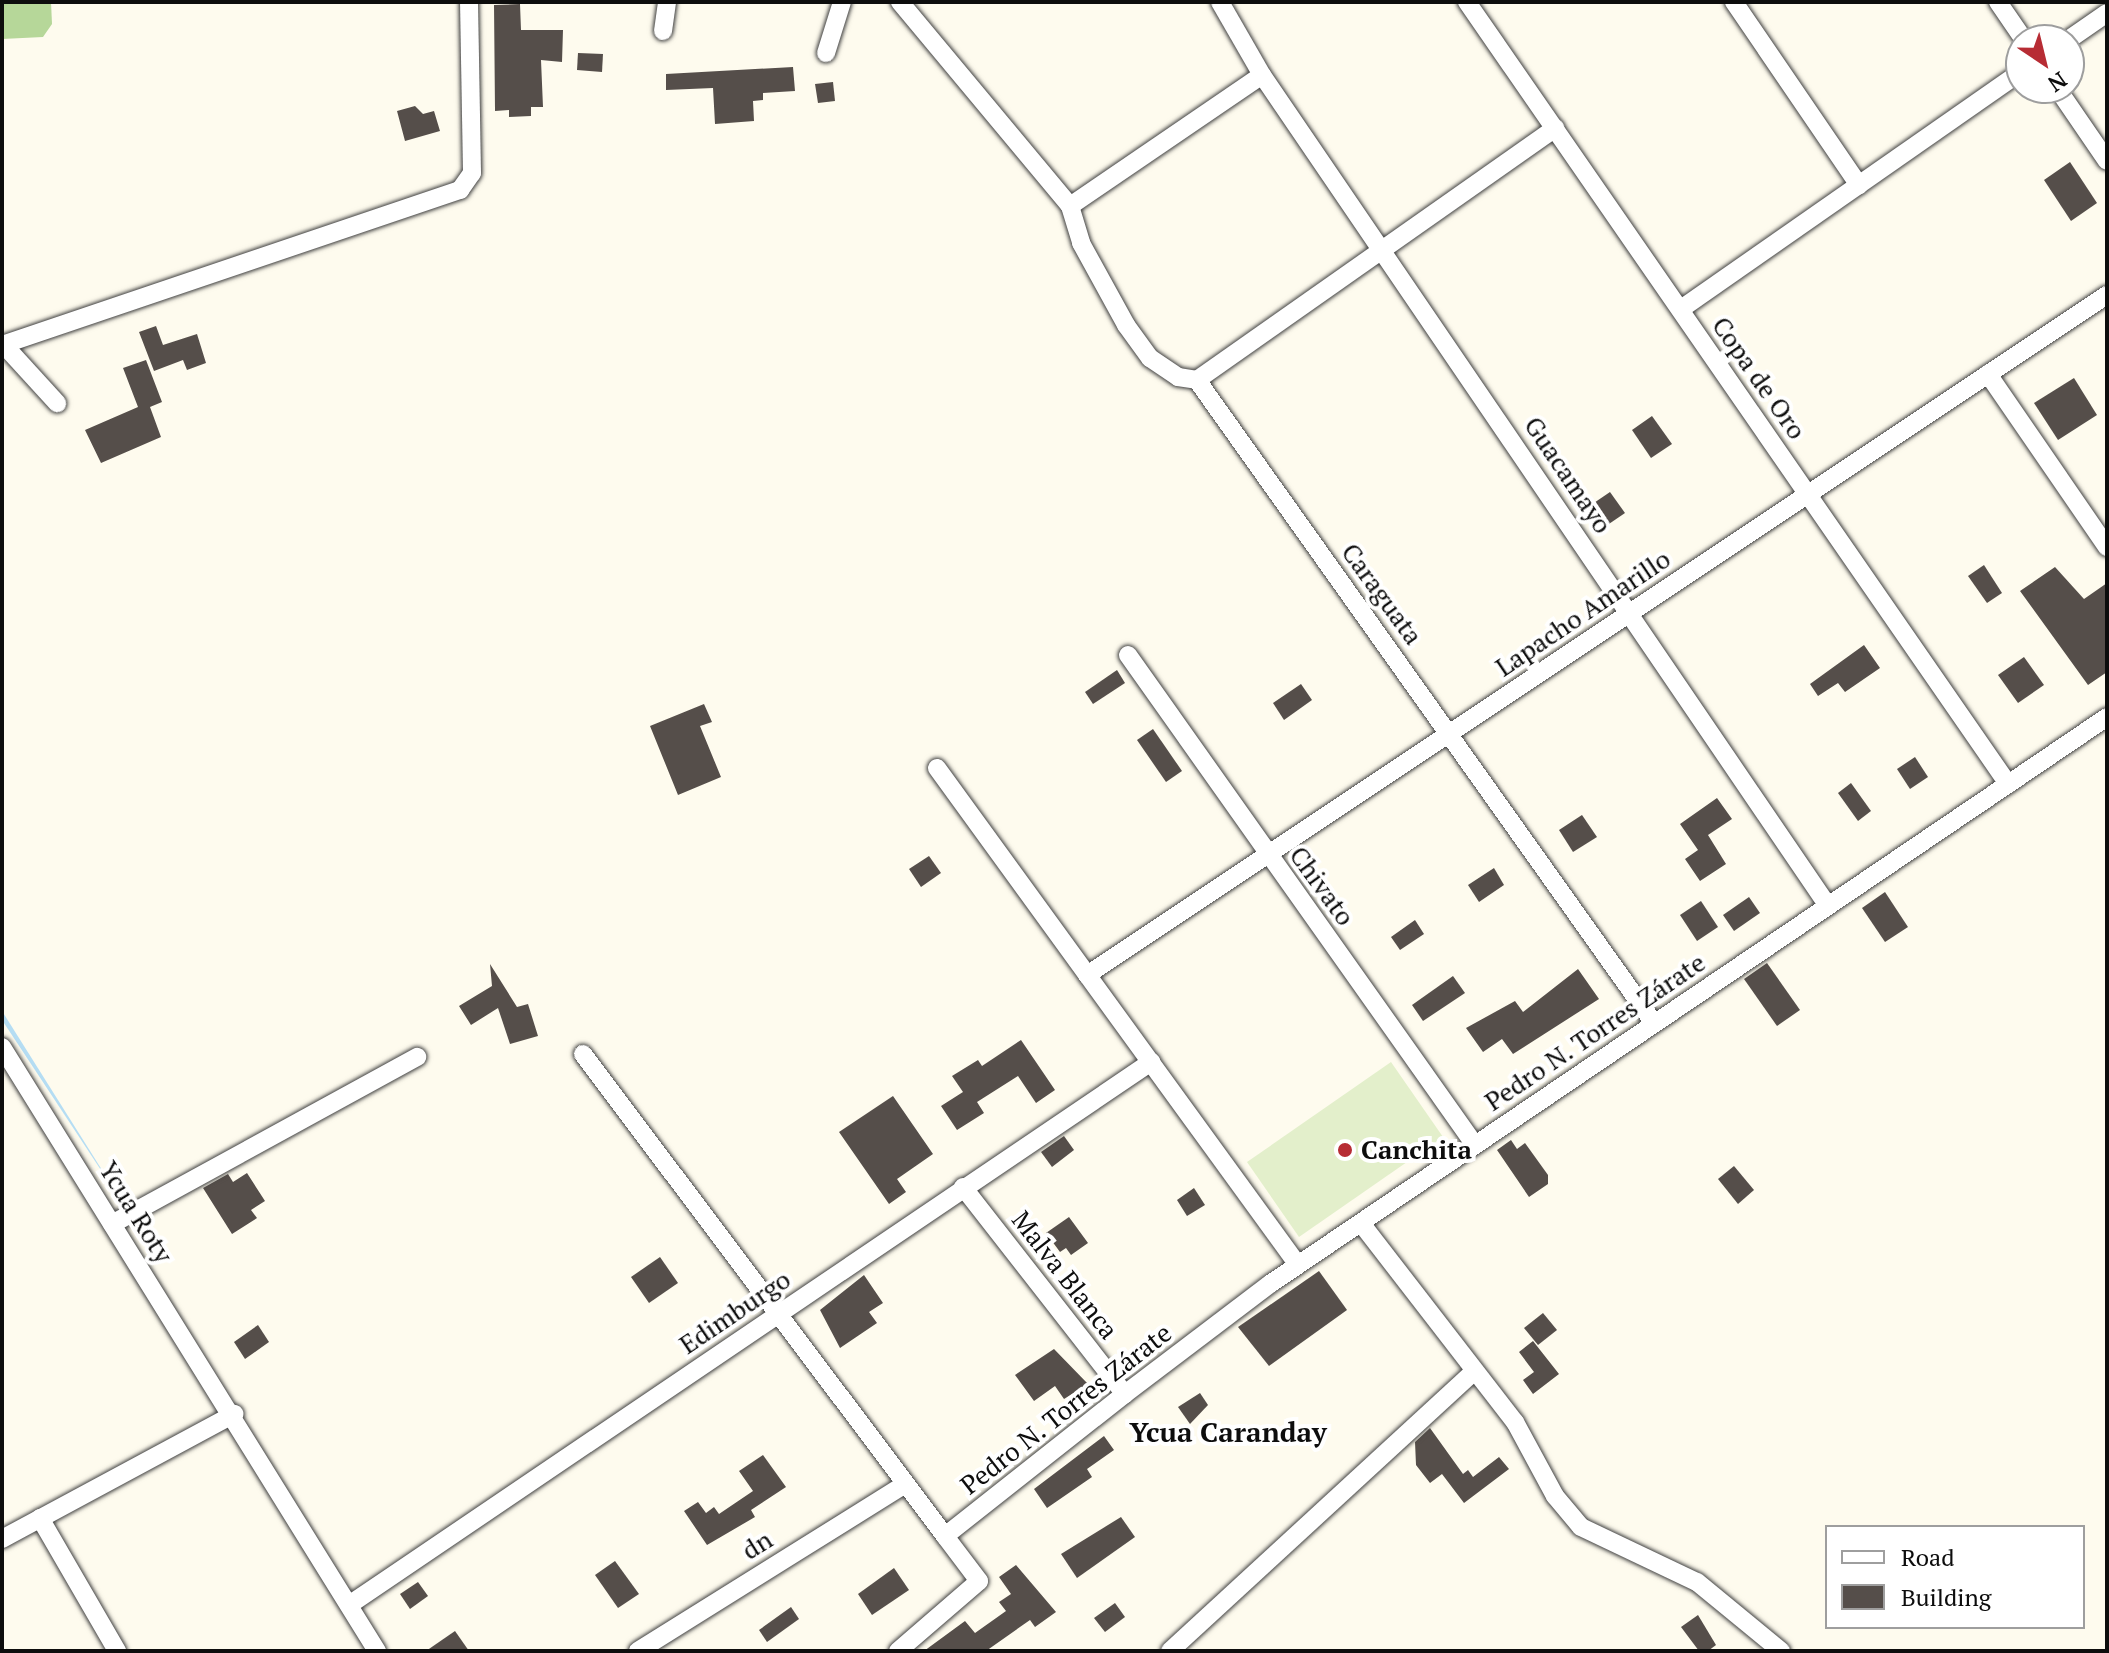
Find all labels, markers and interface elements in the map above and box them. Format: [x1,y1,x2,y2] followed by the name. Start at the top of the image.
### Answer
[2005,24,2085,104] north arrow
[2043,66,2073,99] text: N
[1705,311,1813,445] street label: Copa de Oro
[1518,411,1618,539] street label: Guacamayo
[1335,537,1429,651] street label: Caraguata
[1490,543,1676,683] street label: Lapacho Amarillo
[1283,840,1361,932] street label: Chivato
[1479,946,1711,1118] street label: Pedro N. Torres Zárate
[1361,1134,1472,1166] place label: Canchita
[1336,1141,1354,1159] marker: Canchita
[93,1155,179,1269] street label: Ycua Roty
[1005,1205,1125,1345] street label: Malva Blanca
[674,1264,796,1360] street label: Edimburgo
[954,1317,1178,1501] street label: Pedro N. Torres Zárate
[1129,1415,1327,1449] district label: Ycua Caranday
[736,1524,778,1566] street label: dn
[1825,1525,2085,1629] legend
[1901,1541,1955,1573] text: Road
[1901,1581,1991,1613] text: Building

